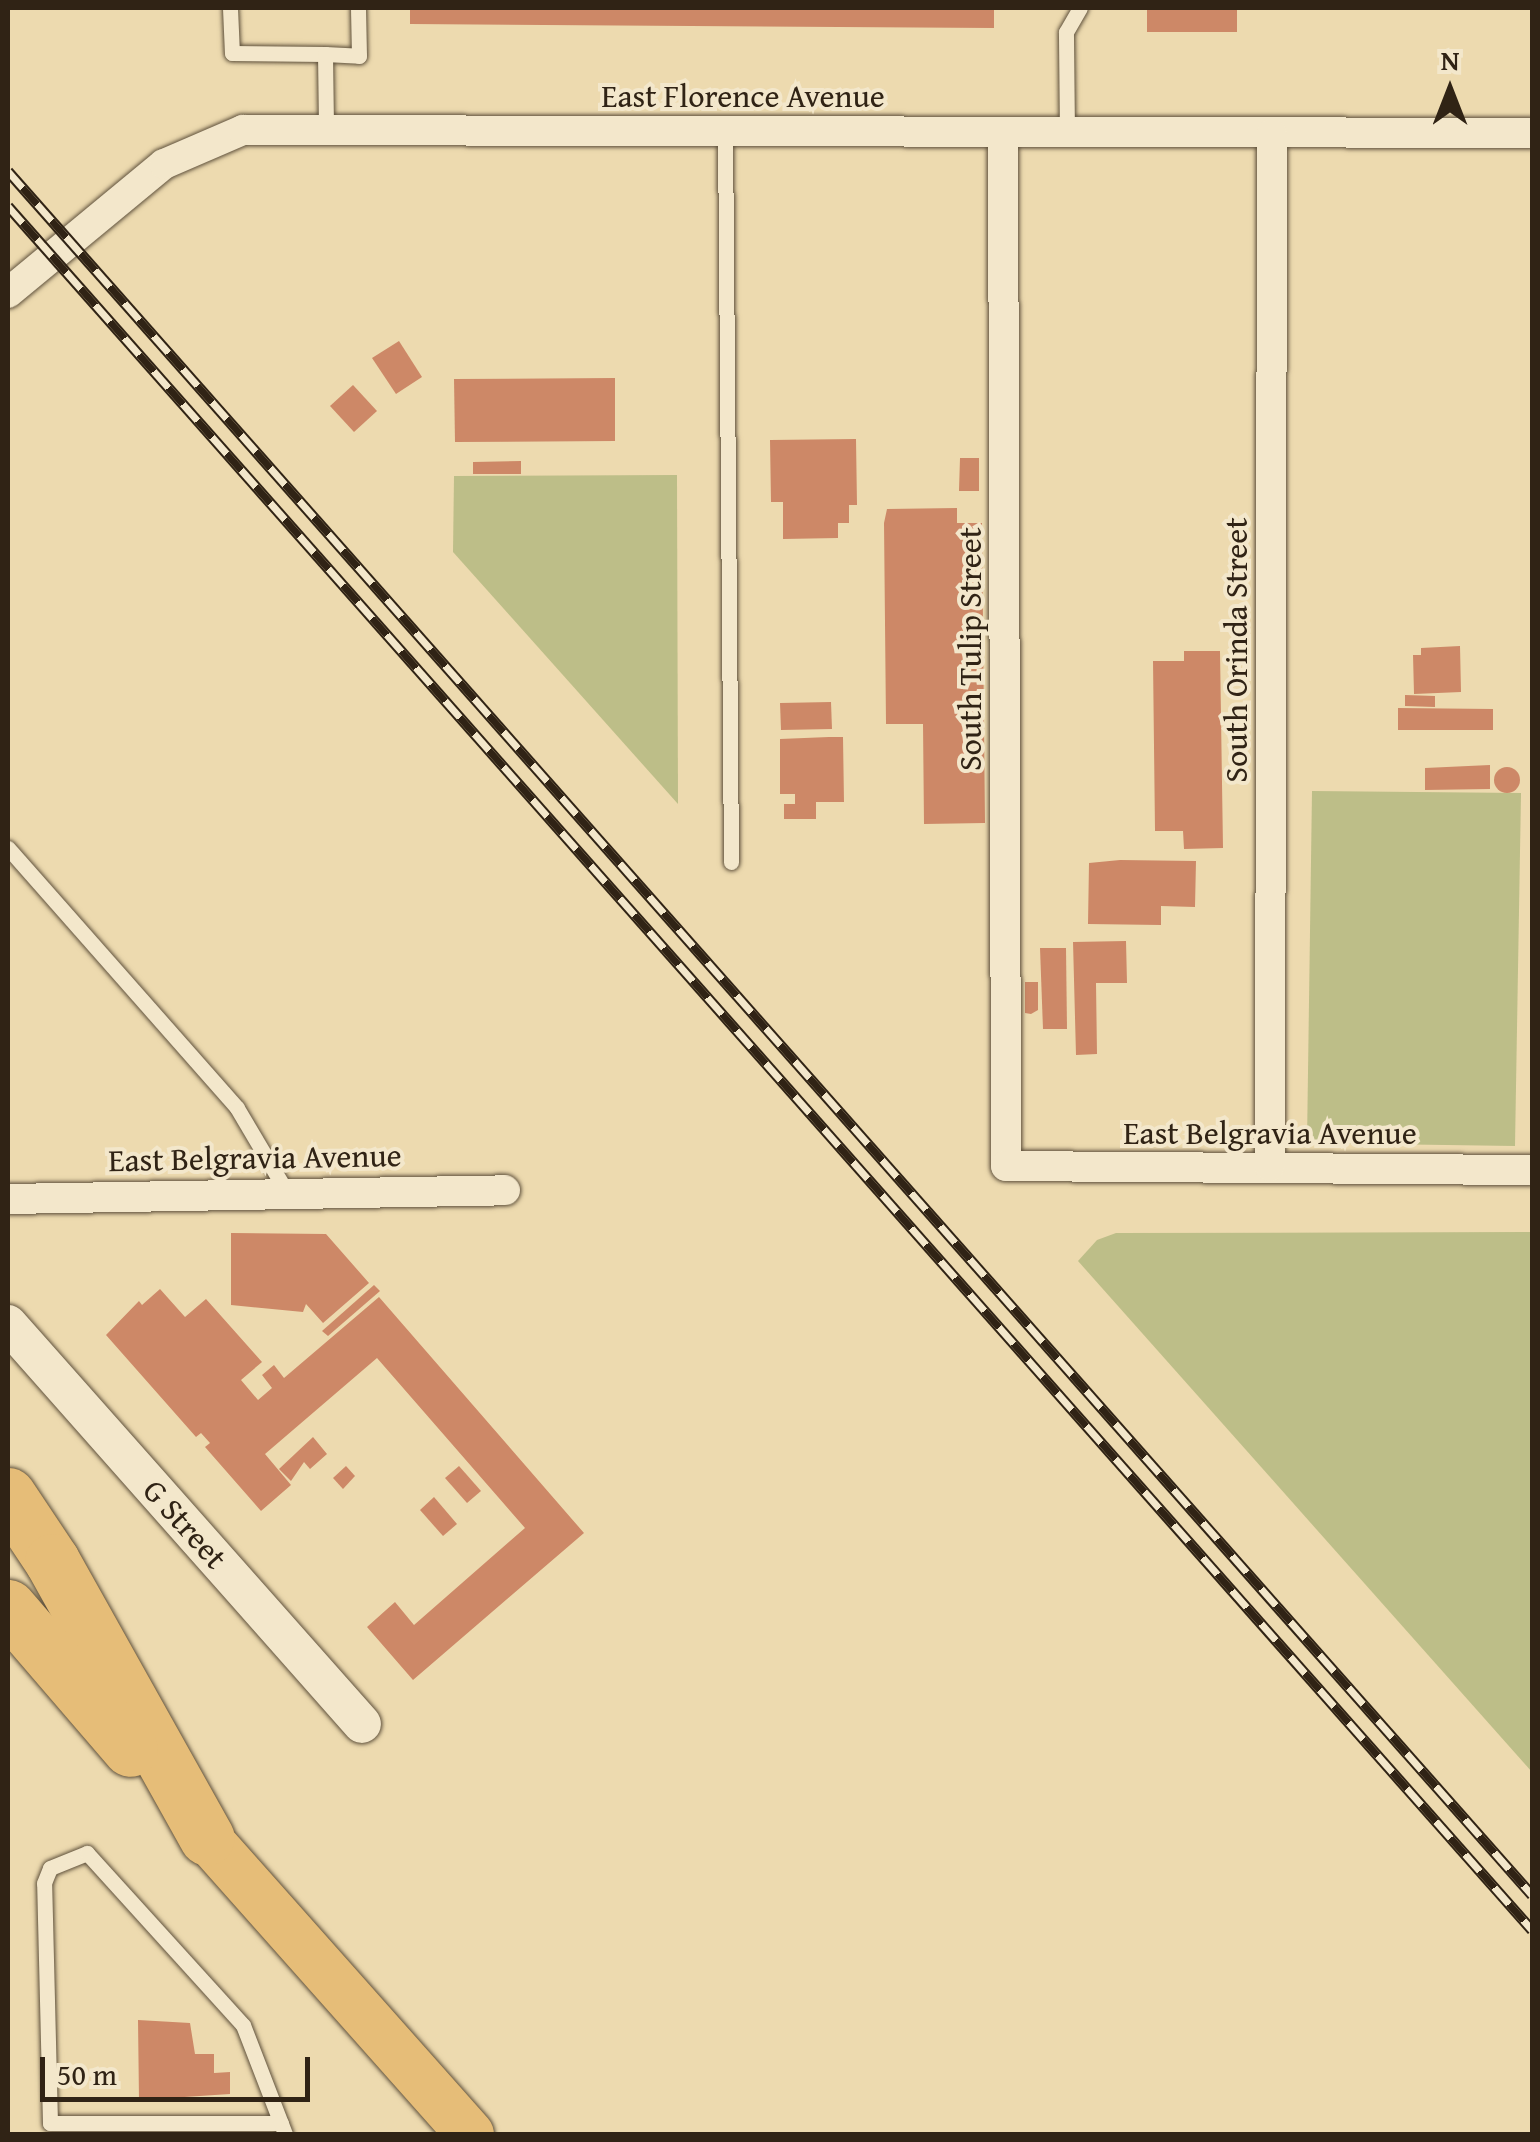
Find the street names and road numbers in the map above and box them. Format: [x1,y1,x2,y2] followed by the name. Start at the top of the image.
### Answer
[601,77,885,115] street label: East Florence Avenue
[1217,517,1255,783] street label: South Orinda Street
[951,527,989,771] street label: South Tulip Street
[1123,1114,1417,1152] street label: East Belgravia Avenue
[108,1136,402,1180] street label: East Belgravia Avenue
[135,1471,235,1577] street label: G Street

